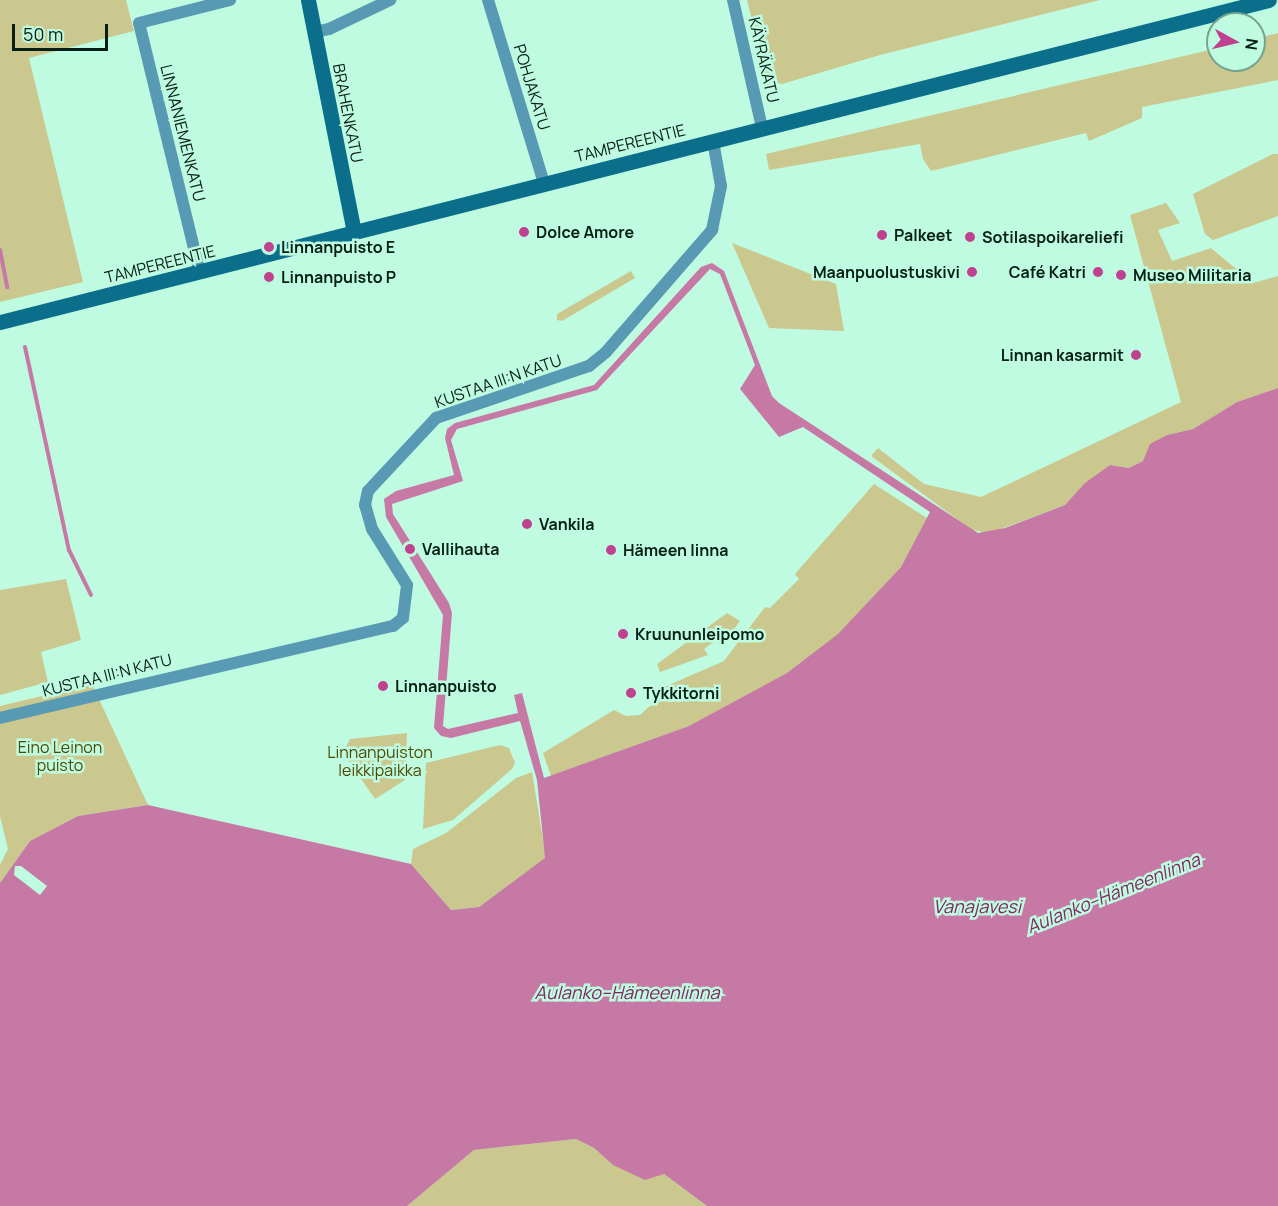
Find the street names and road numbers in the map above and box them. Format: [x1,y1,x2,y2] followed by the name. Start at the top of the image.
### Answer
[745,15,783,105] street label: KÄYRÄKATU
[510,42,554,132] street label: POHJAKATU
[157,62,209,204] street label: LINNANIEMENKATU
[329,62,367,164] street label: BRAHENKATU
[573,120,687,166] street label: TAMPEREENTIE
[103,241,217,287] street label: TAMPEREENTIE
[432,350,564,412] street label: KUSTAA III:N KATU
[40,650,174,700] street label: KUSTAA III:N KATU

